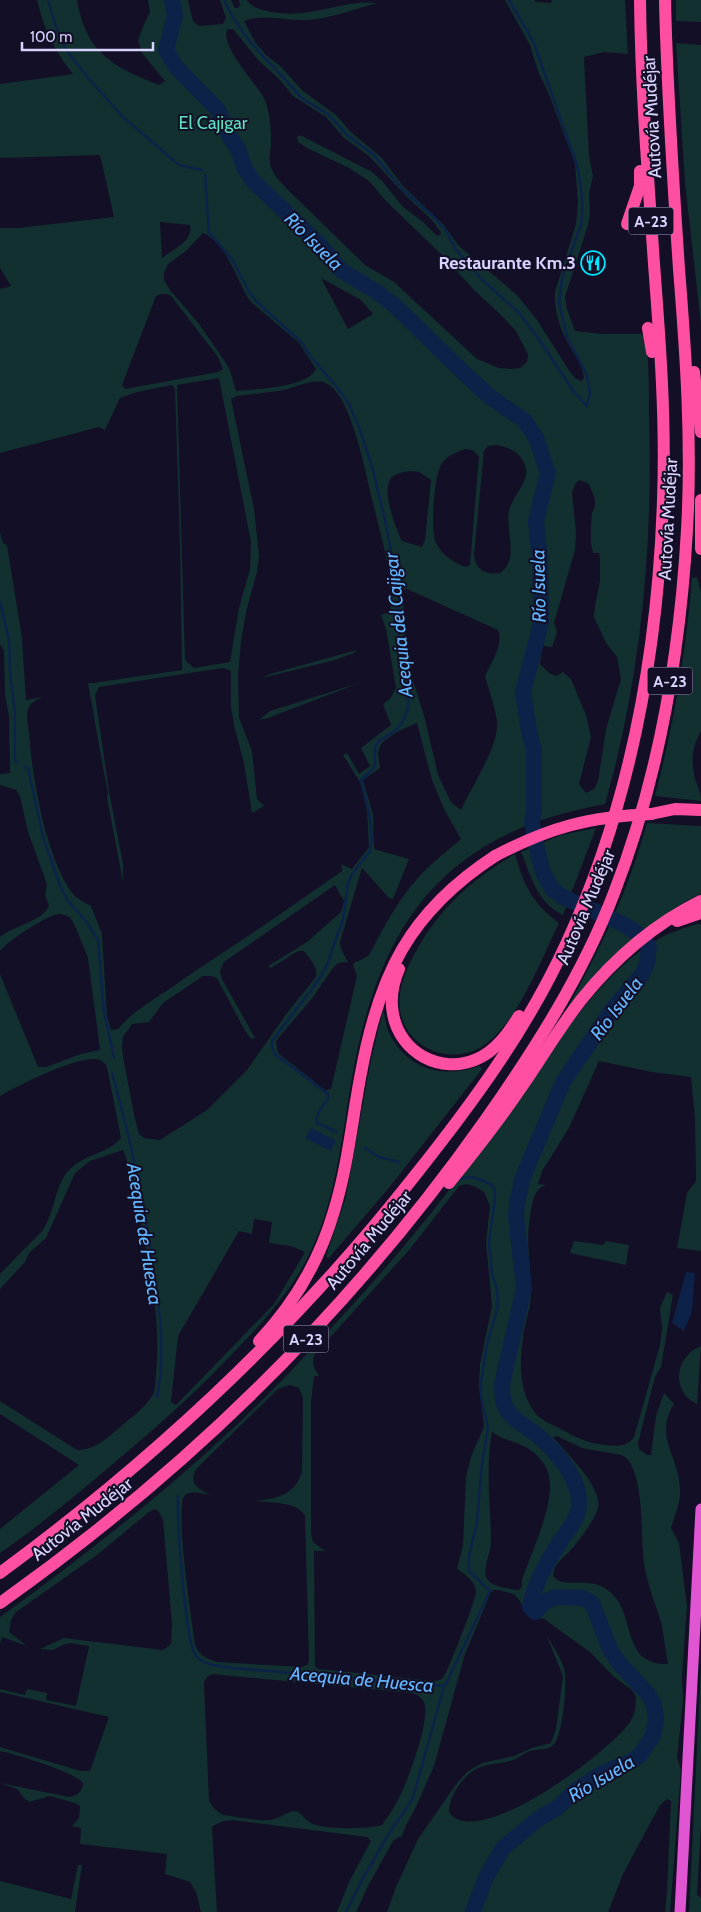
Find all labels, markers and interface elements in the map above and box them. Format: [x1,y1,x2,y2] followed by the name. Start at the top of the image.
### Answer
[22,20,154,52] scale bar
[30,28,72,46] text: 100 m
[638,55,666,179] street label: Autovía Mudéjar
[179,112,248,134] park label: El Cajigar
[280,207,348,275] water label: Río Isuela
[628,208,674,235] road number: A-23
[580,250,606,276] restaurant icon: Restaurante Km.3
[438,252,576,274] place label: Restaurante Km.3
[654,457,682,581] street label: Autovía Mudéjar
[526,549,551,623] water label: Río Isuela
[379,550,418,699] water label: Acequia del Cajigar
[648,668,692,694] road number: A-23
[552,846,620,968] street label: Autovía Mudéjar
[585,972,648,1044] water label: Río Isuela
[122,1160,167,1307] water label: Acequia de Huesca
[321,1186,417,1294] street label: Autovía Mudéjar
[284,1326,328,1352] road number: A-23
[27,1472,137,1565] street label: Autovía Mudéjar
[288,1662,434,1697] water label: Acequia de Huesca
[564,1750,639,1807] water label: Río Isuela

